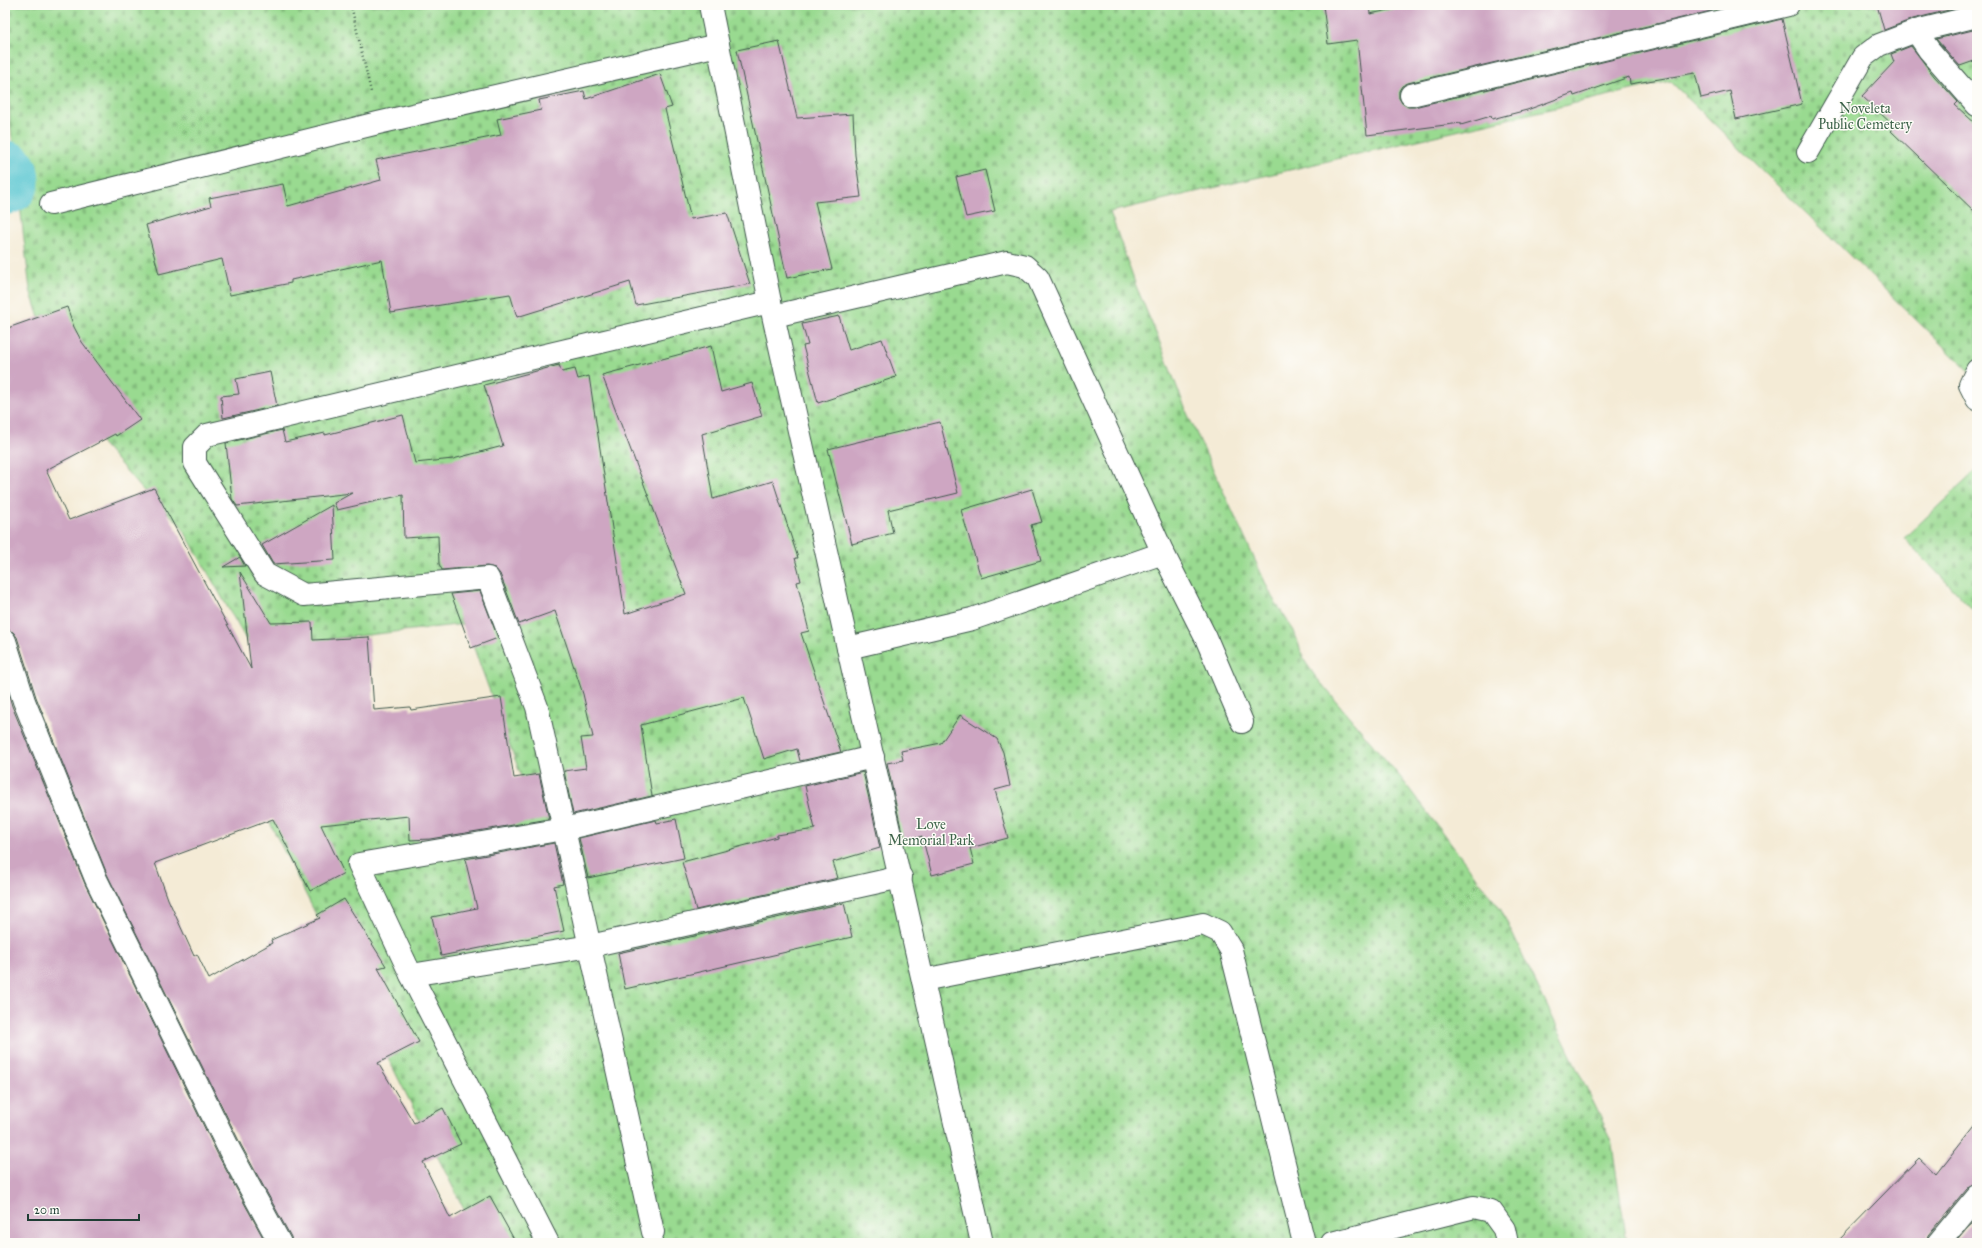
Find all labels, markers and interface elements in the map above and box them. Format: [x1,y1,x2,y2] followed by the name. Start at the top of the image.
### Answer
[1818,100,1913,133] park label: Noveleta Public Cemetery
[888,816,975,849] park label: Love Memorial Park
[28,1196,139,1222] scale bar
[34,1203,60,1217] text: 20 m

